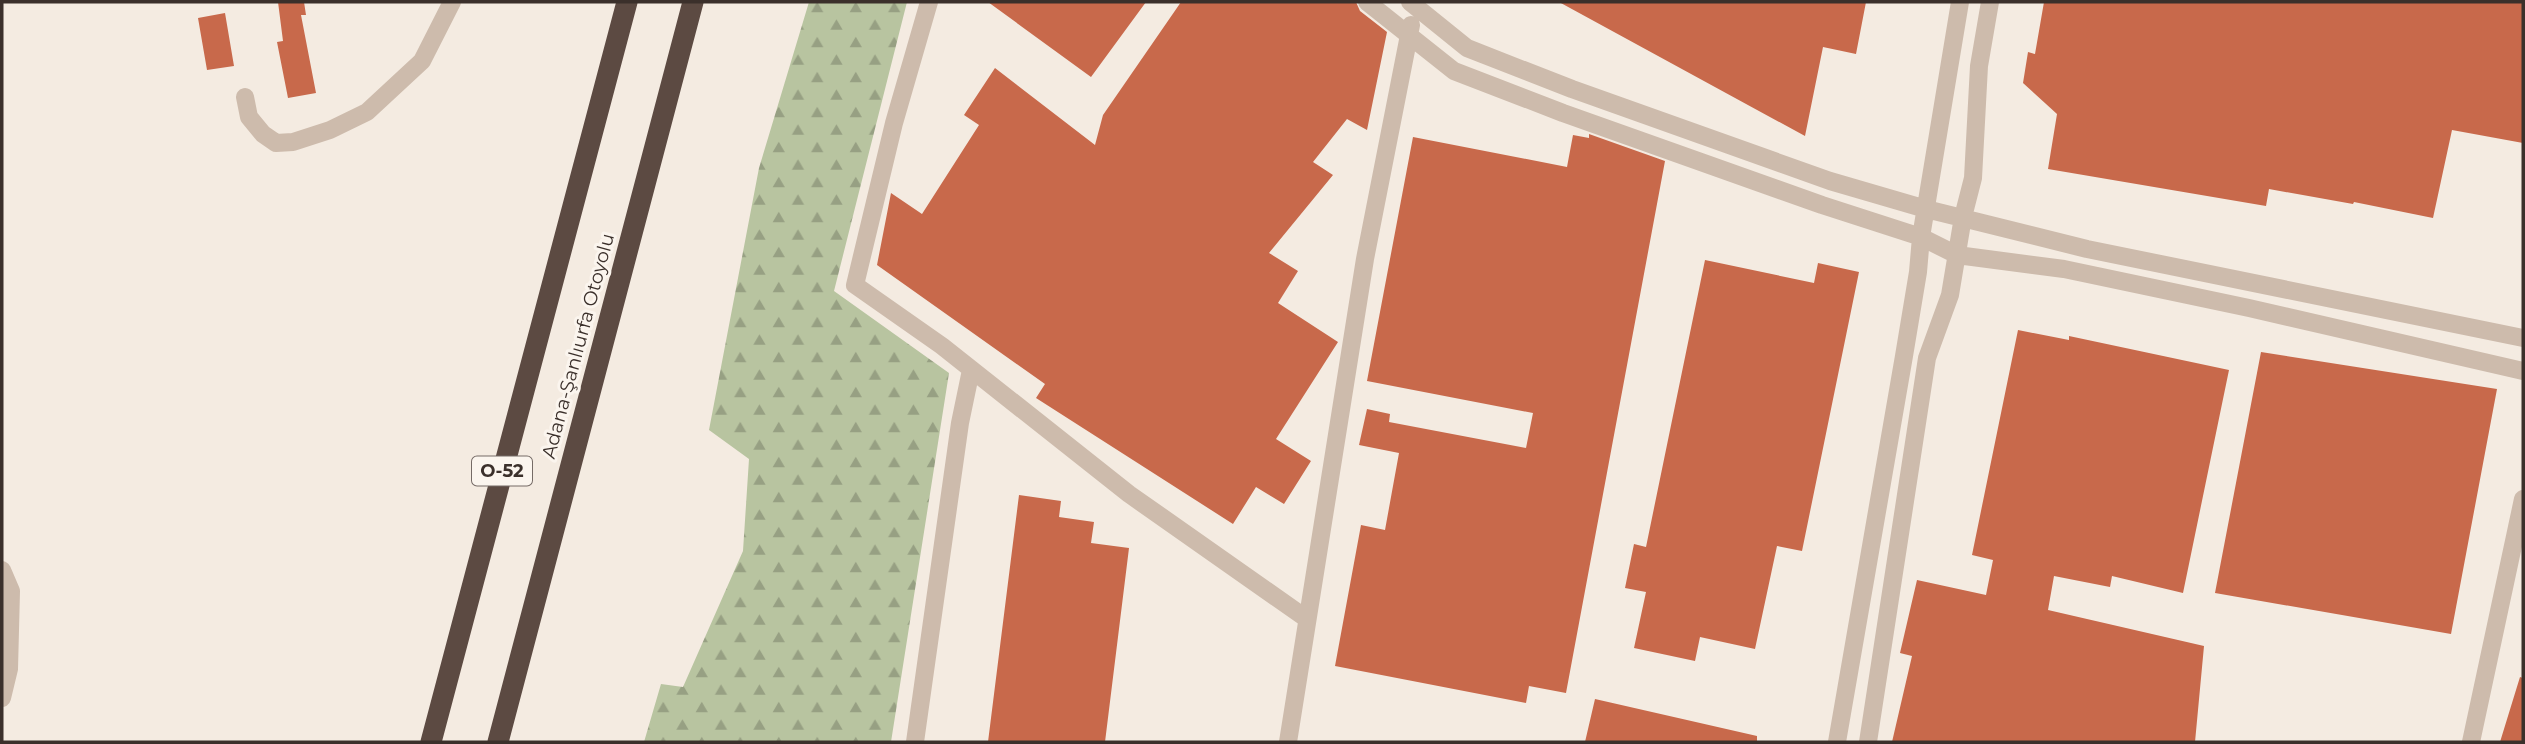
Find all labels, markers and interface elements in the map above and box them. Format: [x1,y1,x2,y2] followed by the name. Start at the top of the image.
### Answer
[537,231,619,461] street label: Adana-Şanlıurfa Otoyolu
[472,457,532,486] road number: O-52

